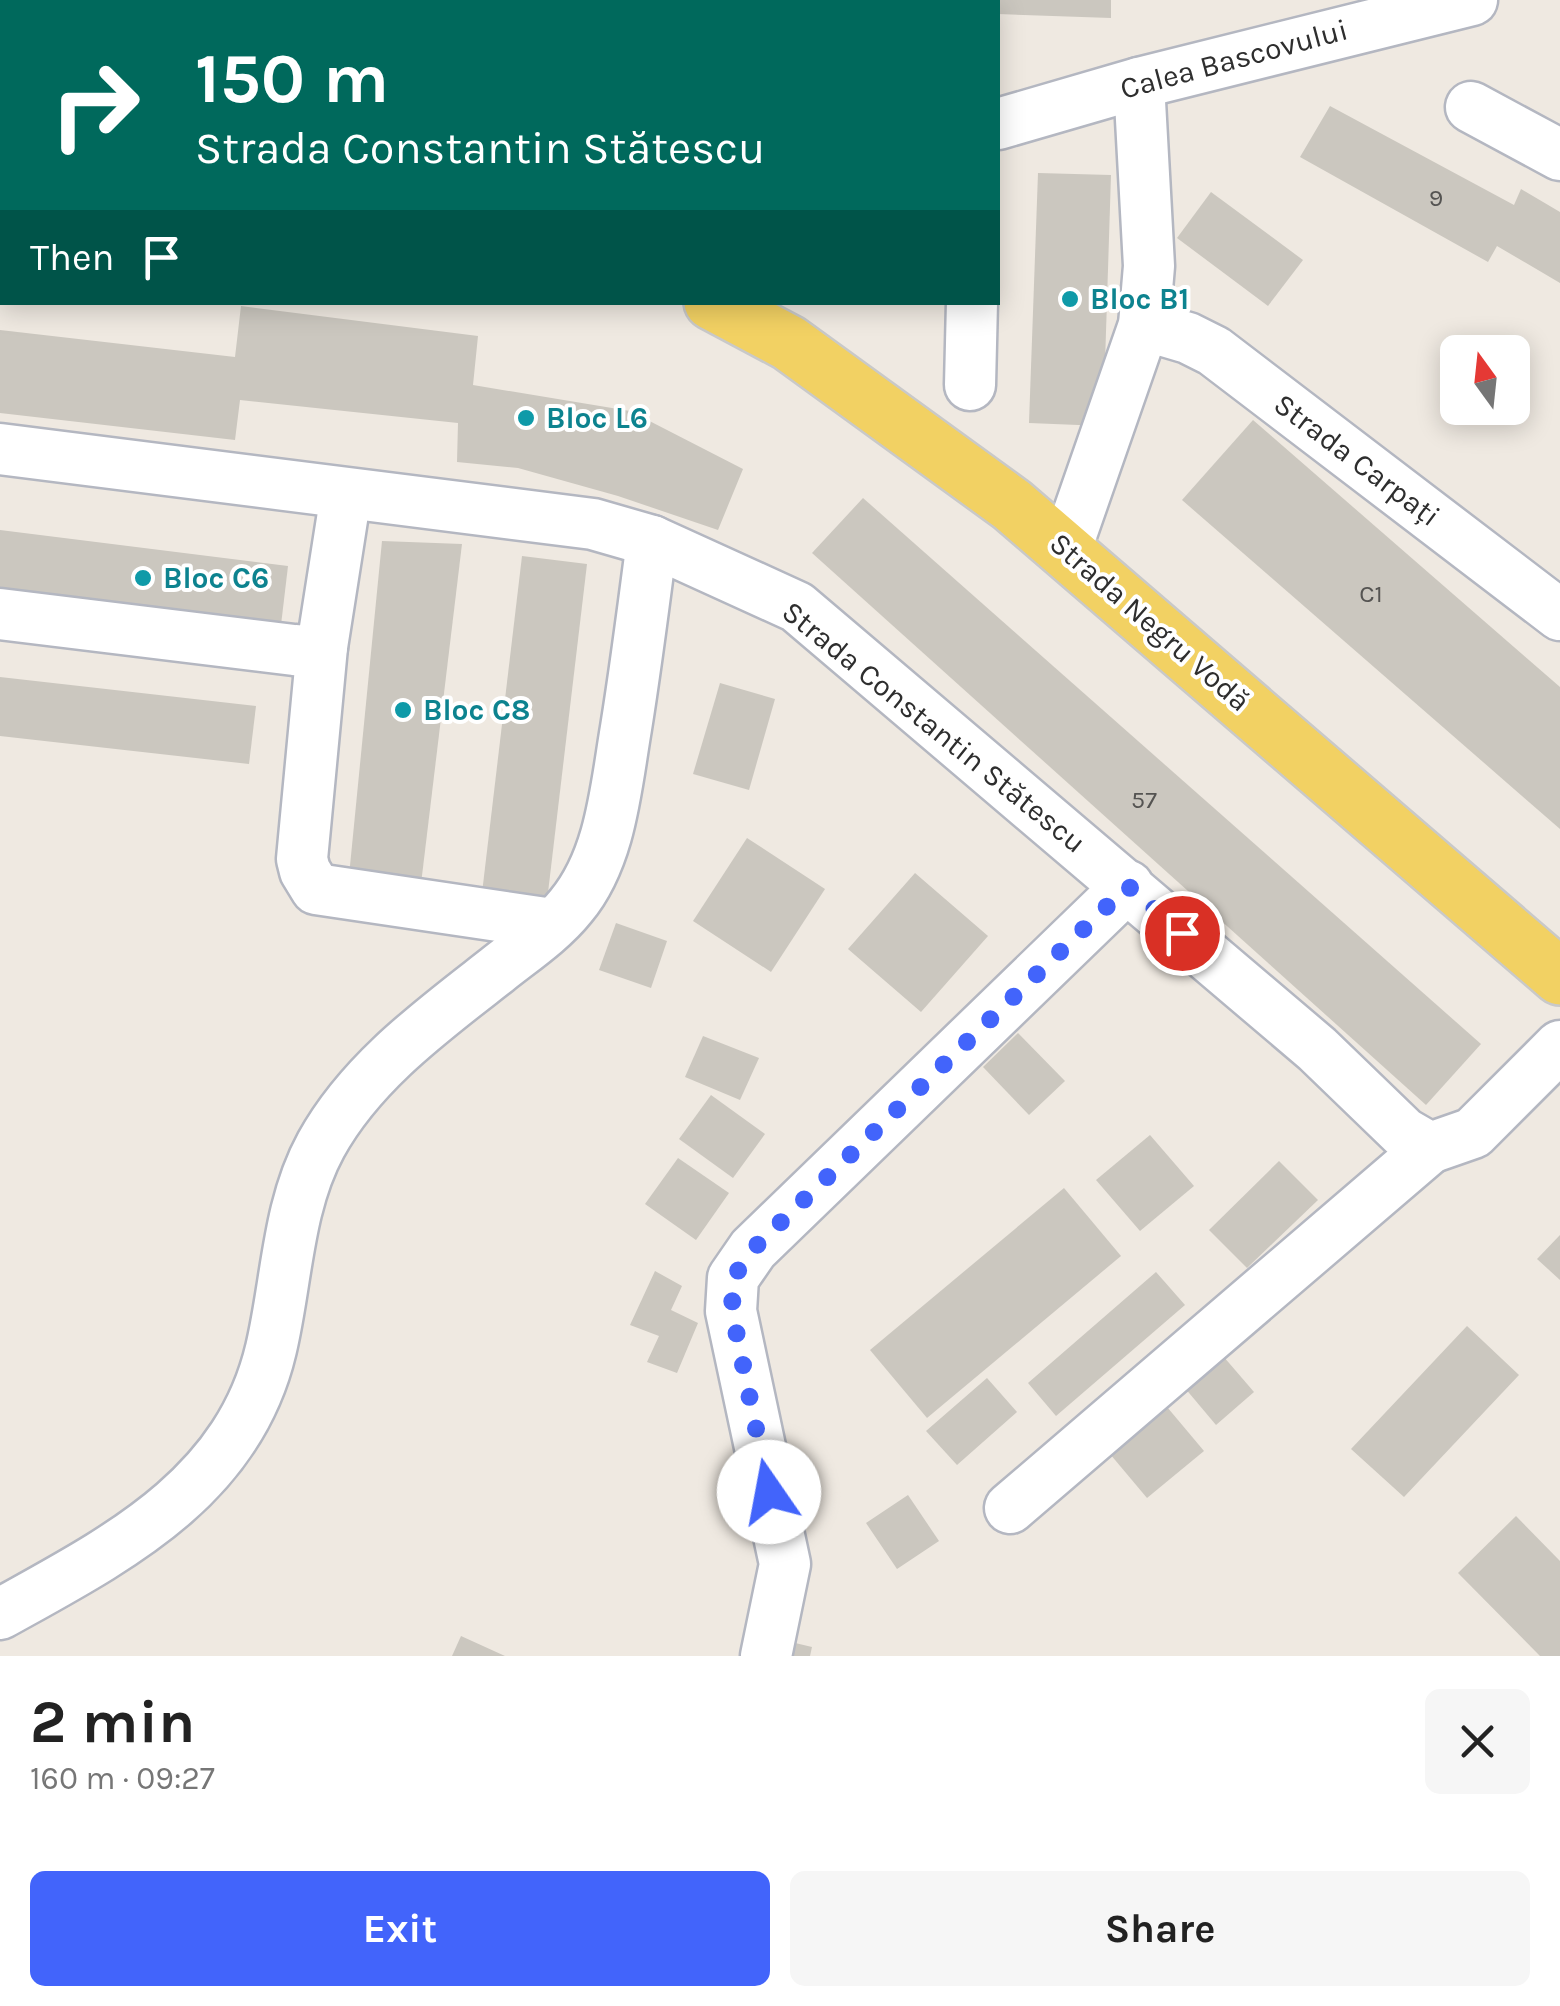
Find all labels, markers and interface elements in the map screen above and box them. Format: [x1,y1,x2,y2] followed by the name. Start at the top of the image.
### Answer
[1116,11,1352,107] street label: Calea Bascovului
[195,38,389,120] text: 150 m
[30,40,160,170] icon: right
[195,122,765,174] text: Strada Constantin Stătescu
[1429,183,1443,212] house number: 9
[134,230,189,285] icon: arrive
[30,235,114,280] text: Then
[1090,281,1189,317] place label: Bloc B1
[1059,288,1081,310] marker: Bloc B1
[1440,335,1530,425] north arrow
[1440,335,1530,425] map controls
[1267,386,1447,534] street label: Strada Carpați
[546,400,648,436] place label: Bloc L6
[515,407,537,429] marker: Bloc L6
[1042,525,1258,719] street label: Strada Negru Vodă
[163,560,269,596] place label: Bloc C6
[132,567,154,589] marker: Bloc C6
[1359,579,1383,608] house number: C1
[775,593,1093,861] street label: Strada Constantin Stătescu
[423,692,530,728] place label: Bloc C8
[392,699,414,721] marker: Bloc C8
[1131,785,1157,814] house number: 57
[1140,891,1225,976] pin
[1155,906,1210,961] icon: arrive
[717,1440,821,1544] position arrow
[30,1687,195,1757] text: 2 min
[1425,1689,1530,1794] button: close
[30,1760,215,1797] text: 160 m · 09:27
[30,1871,770,1986] button: Exit
[790,1871,1530,1986] button: Share

